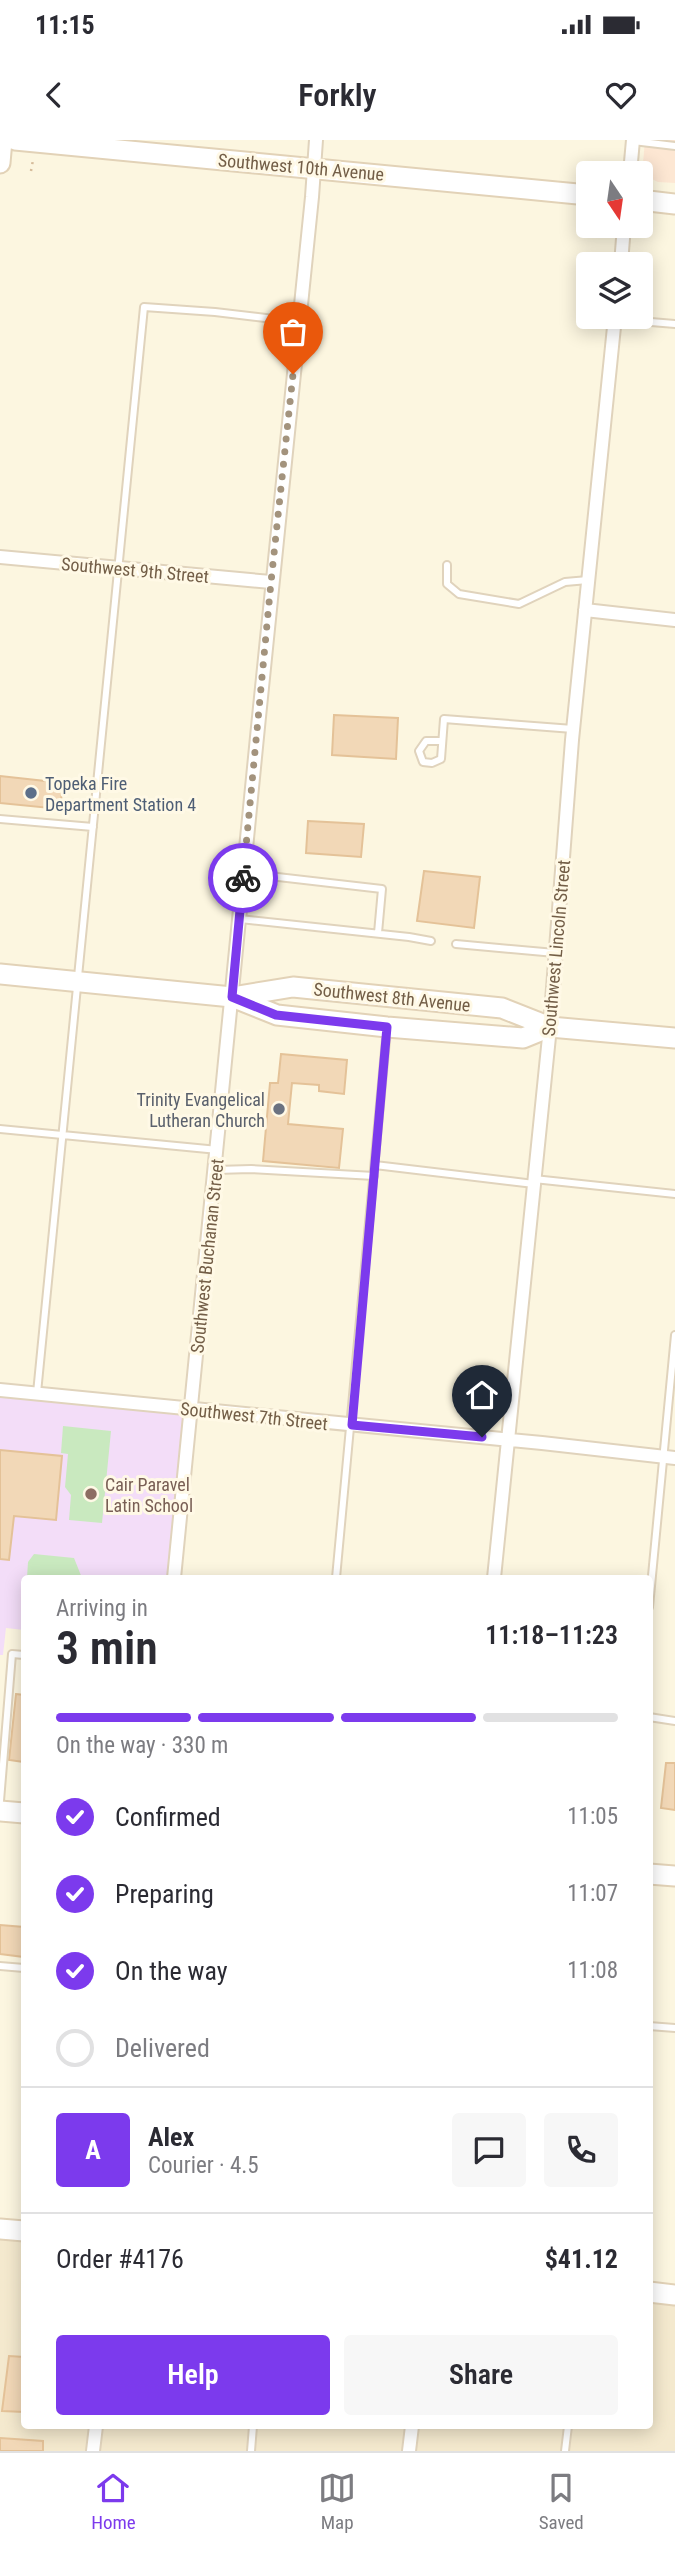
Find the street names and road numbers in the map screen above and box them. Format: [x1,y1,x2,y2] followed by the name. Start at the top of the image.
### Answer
[217,149,385,185] street label: Southwest 10th Avenue
[60,553,210,587] street label: Southwest 9th Street
[538,859,574,1037] street label: Southwest Lincoln Street
[312,978,472,1016] street label: Southwest 8th Avenue
[186,1158,228,1354] street label: Southwest Buchanan Street
[179,1398,329,1434] street label: Southwest 7th Street

